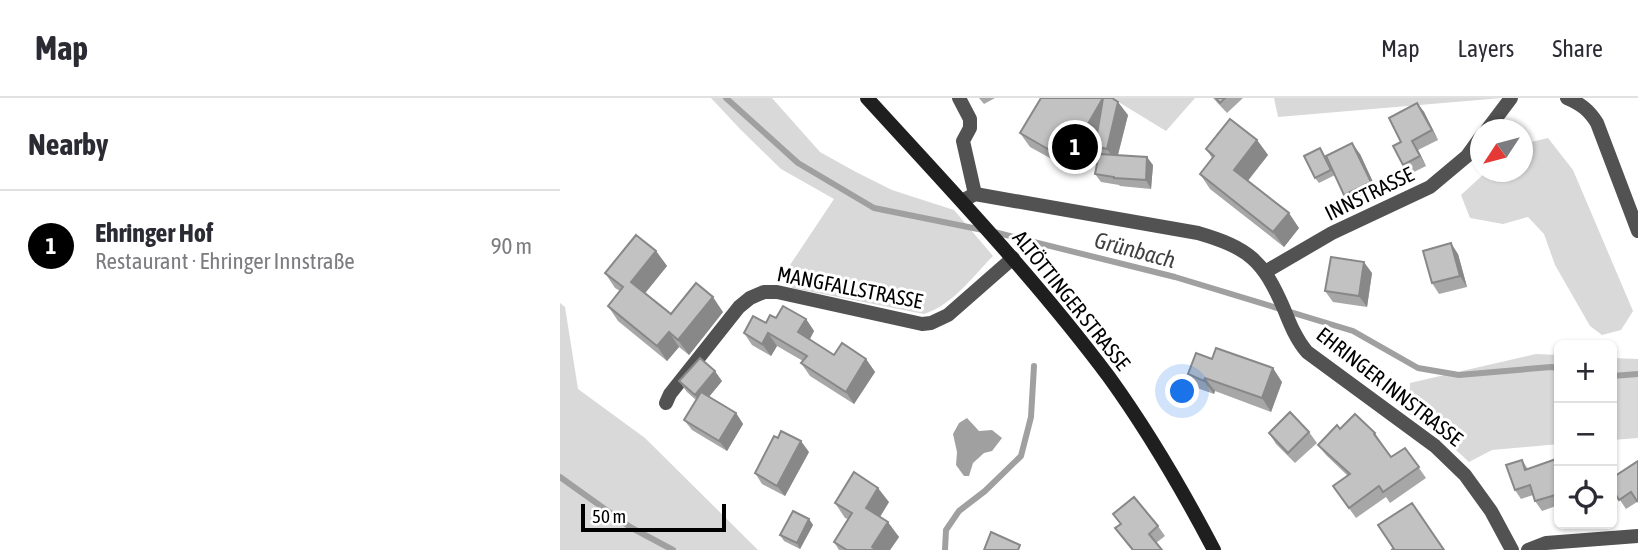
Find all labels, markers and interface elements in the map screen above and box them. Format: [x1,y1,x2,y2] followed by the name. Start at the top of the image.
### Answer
[35,29,88,67] text: Map
[1381,35,1420,62] text: Map
[1458,35,1514,62] text: Layers
[1552,35,1603,62] text: Share
[1470,119,1533,182] north arrow
[1052,121,1098,173] pin: 1
[28,127,108,161] text: Nearby
[1321,161,1417,225] street label: INNSTRASSE
[95,218,213,248] text: Ehringer Hof
[1008,226,1136,375] street label: ALTÖTTINGER STRASSE
[1092,227,1178,273] water label: Grünbach
[46,233,56,259] text: 1
[491,233,532,259] text: 90 m
[95,248,355,274] text: Restaurant · Ehringer Innstraße
[775,261,925,313] street label: MANGFALLSTRASSE
[1312,322,1468,450] street label: EHRINGER INNSTRASSE
[1554,340,1617,529] map controls
[1554,340,1617,403] button: +
[1165,374,1199,408] your location
[1554,403,1617,466] button: −
[1554,466,1617,529] button: locate
[581,501,726,533] scale bar
[592,505,626,527] text: 50 m

